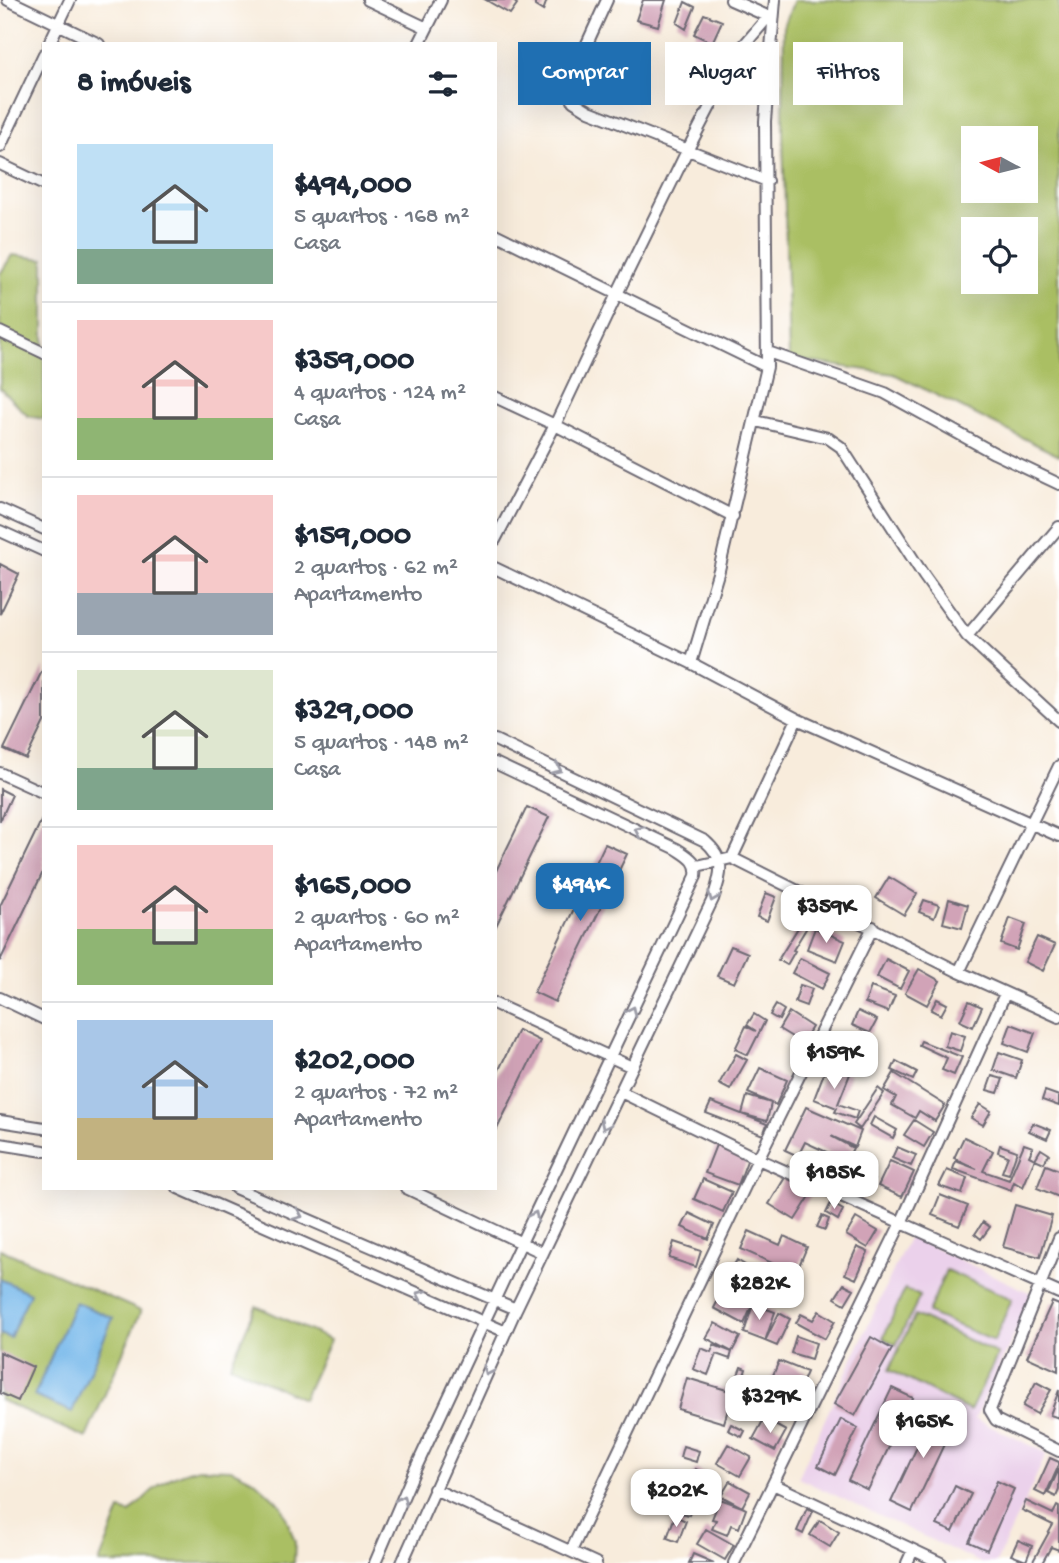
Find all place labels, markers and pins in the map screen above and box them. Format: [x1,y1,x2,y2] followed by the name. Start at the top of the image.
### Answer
[531,864,629,923] pin: $494K
[777,886,875,945] pin: $359K
[785,1032,883,1091] pin: $159K
[785,1152,883,1211] pin: $185K
[710,1262,808,1322] pin: $282K
[721,1376,819,1435] pin: $329K
[874,1400,972,1460] pin: $165K
[627,1470,725,1529] pin: $202K

